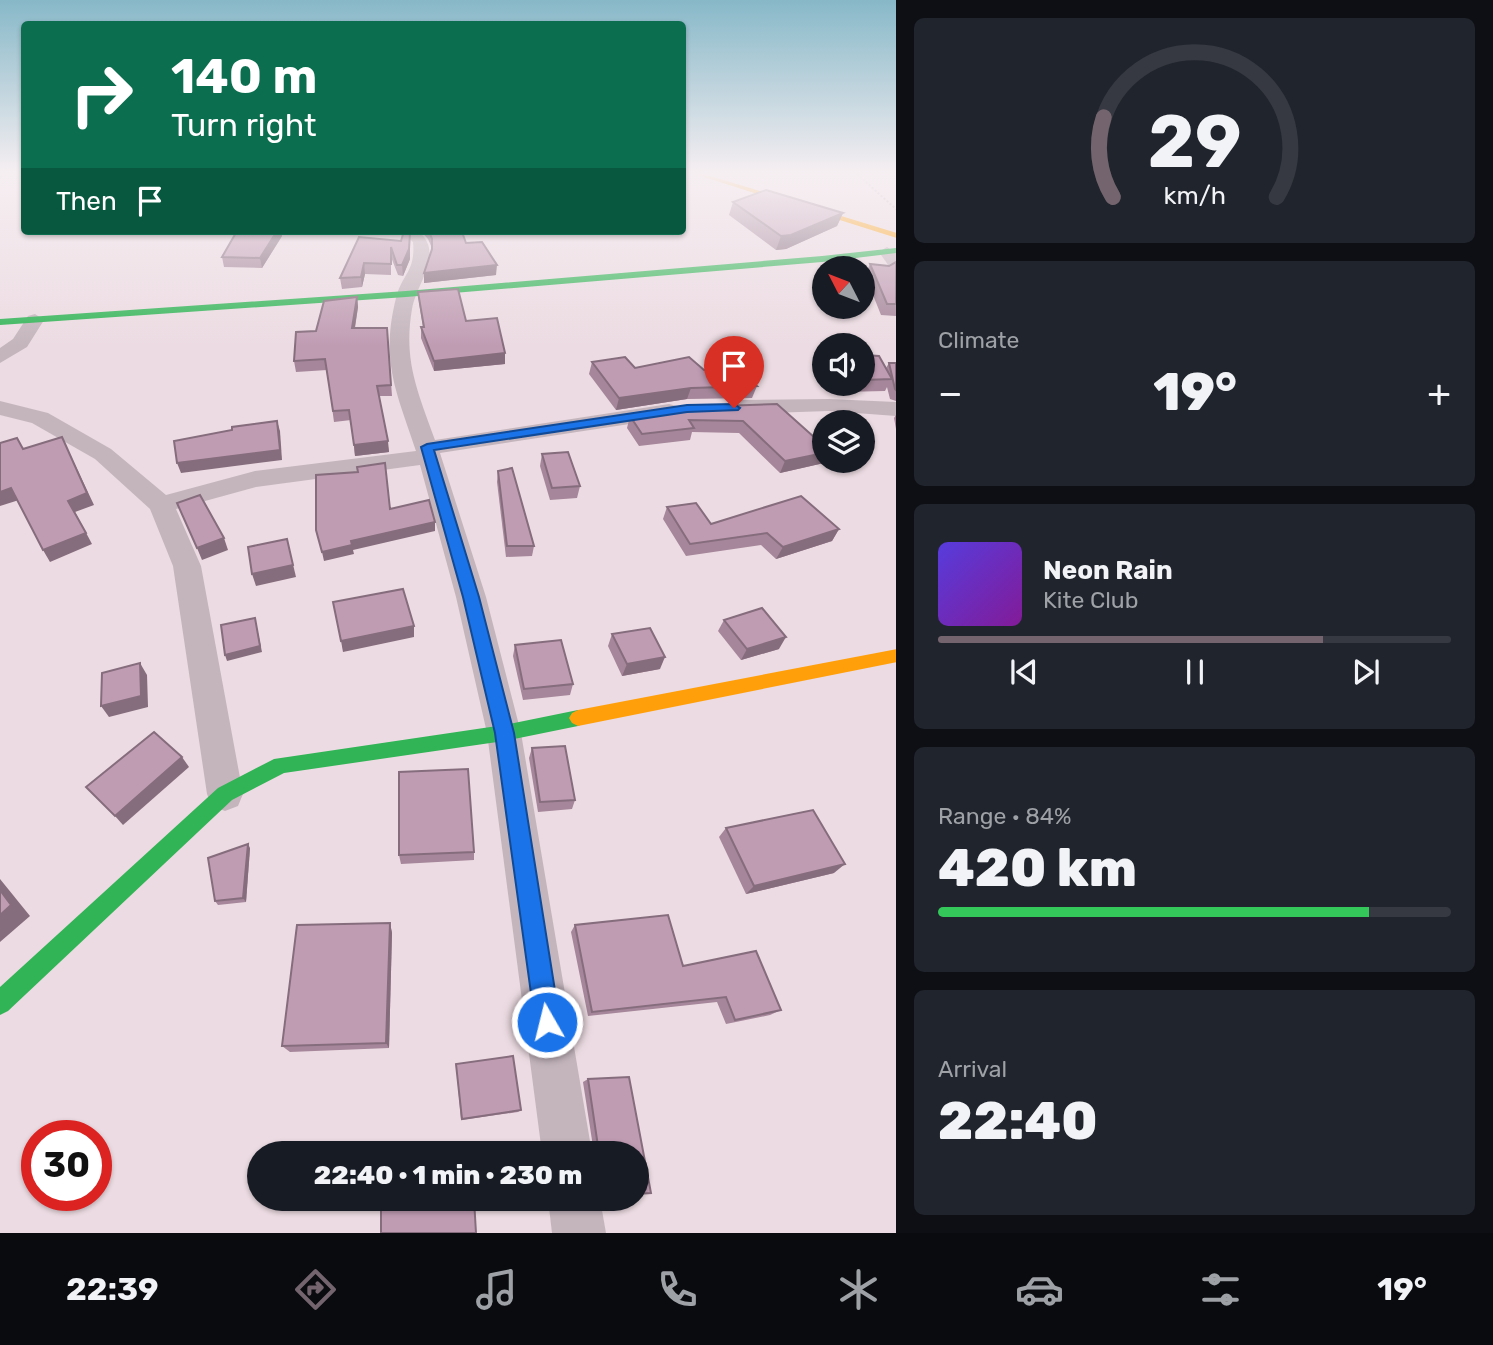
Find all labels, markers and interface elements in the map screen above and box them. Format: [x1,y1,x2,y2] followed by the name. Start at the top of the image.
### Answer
[171,47,317,105] text: 140 m
[56,49,147,140] icon: right
[1148,99,1241,185] text: 29
[171,106,316,144] text: Turn right
[1163,180,1226,209] text: km/h
[131,182,169,220] icon: arrive
[56,186,117,217] text: Then
[812,256,875,318] north arrow
[812,256,875,473] map controls
[938,326,1019,354] text: Climate
[812,333,875,396] button: sound
[704,336,764,408] pin
[715,347,753,385] icon: arrive
[1153,361,1237,423] text: 19°
[938,370,963,416] text: −
[1427,370,1451,416] text: +
[812,410,875,473] button: layers
[1043,555,1173,586] text: Neon Rain
[1043,586,1138,614] text: Kite Club
[1005,653,1043,691] icon: previous
[1176,653,1214,691] icon: pause
[1347,653,1385,691] icon: next
[938,802,1072,830] text: Range · 84%
[938,837,1137,899] text: 420 km
[510,985,584,1059] position arrow
[938,1055,1007,1083] text: Arrival
[938,1090,1098,1152] text: 22:40
[21,1120,112,1211] speed limit sign: 30
[314,1160,582,1191] text: 22:40 · 1 min · 230 m
[291,1265,340,1314] icon: directions
[472,1265,521,1314] icon: music
[653,1265,702,1314] icon: phone
[834,1265,883,1314] icon: climate
[1015,1265,1064,1314] icon: car
[1196,1265,1245,1314] icon: filters
[66,1270,159,1308] text: 22:39
[1377,1270,1427,1308] text: 19°

